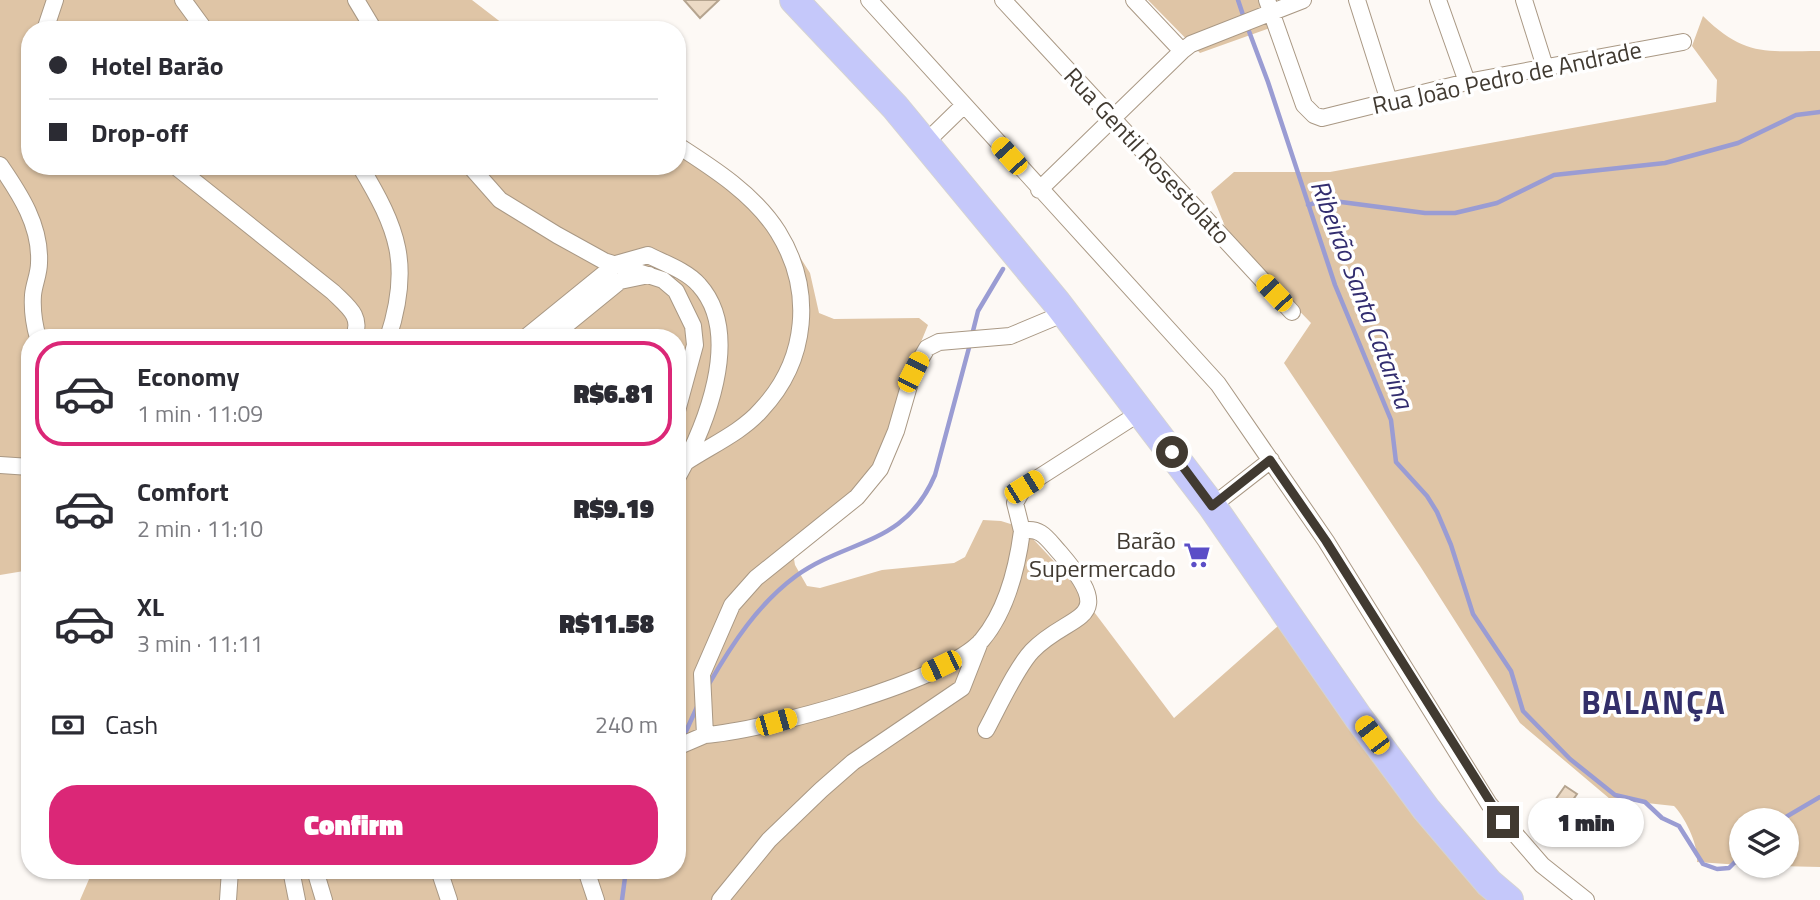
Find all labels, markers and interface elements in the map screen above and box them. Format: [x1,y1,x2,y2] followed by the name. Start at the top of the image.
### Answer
[1369,31,1645,123] street label: Rua João Pedro de Andrade
[91,46,224,85] text: Hotel Barão
[1056,59,1239,252] street label: Rua Gentil Rosestolato
[91,113,188,152] text: Drop-off
[988,133,1031,179] car
[1301,174,1425,416] water label: Ribeirão Santa Catarina
[1252,270,1297,316] car
[895,349,932,395] car
[137,357,239,396] text: Economy
[53,362,116,425] icon: car
[573,374,654,413] text: R$6.81
[137,396,263,431] text: 1 min · 11:09
[1156,436,1188,468] route start
[1001,467,1048,507] car
[137,472,229,511] text: Comfort
[53,477,116,540] icon: car
[573,489,654,528] text: R$9.19
[137,511,263,546] text: 2 min · 11:10
[1029,522,1176,586] place label: Barão Supermercado
[1182,540,1212,570] supermarket icon: Barão Supermercado
[137,587,164,626] text: XL
[53,592,116,655] icon: car
[559,604,654,643] text: R$11.58
[137,626,263,661] text: 3 min · 11:11
[918,647,965,685] car
[1581,678,1727,726] district label: BALANÇA
[105,705,158,744] text: Cash
[49,706,87,744] icon: cash
[753,706,800,738] car
[595,707,658,742] text: 240 m
[1351,712,1394,758] car
[49,785,658,865] button: Confirm
[1528,798,1643,846] callout: 1 min
[1557,805,1615,840] text: 1 min
[1487,806,1519,838] route end
[1729,808,1799,878] map controls
[1729,808,1799,878] button: layers

